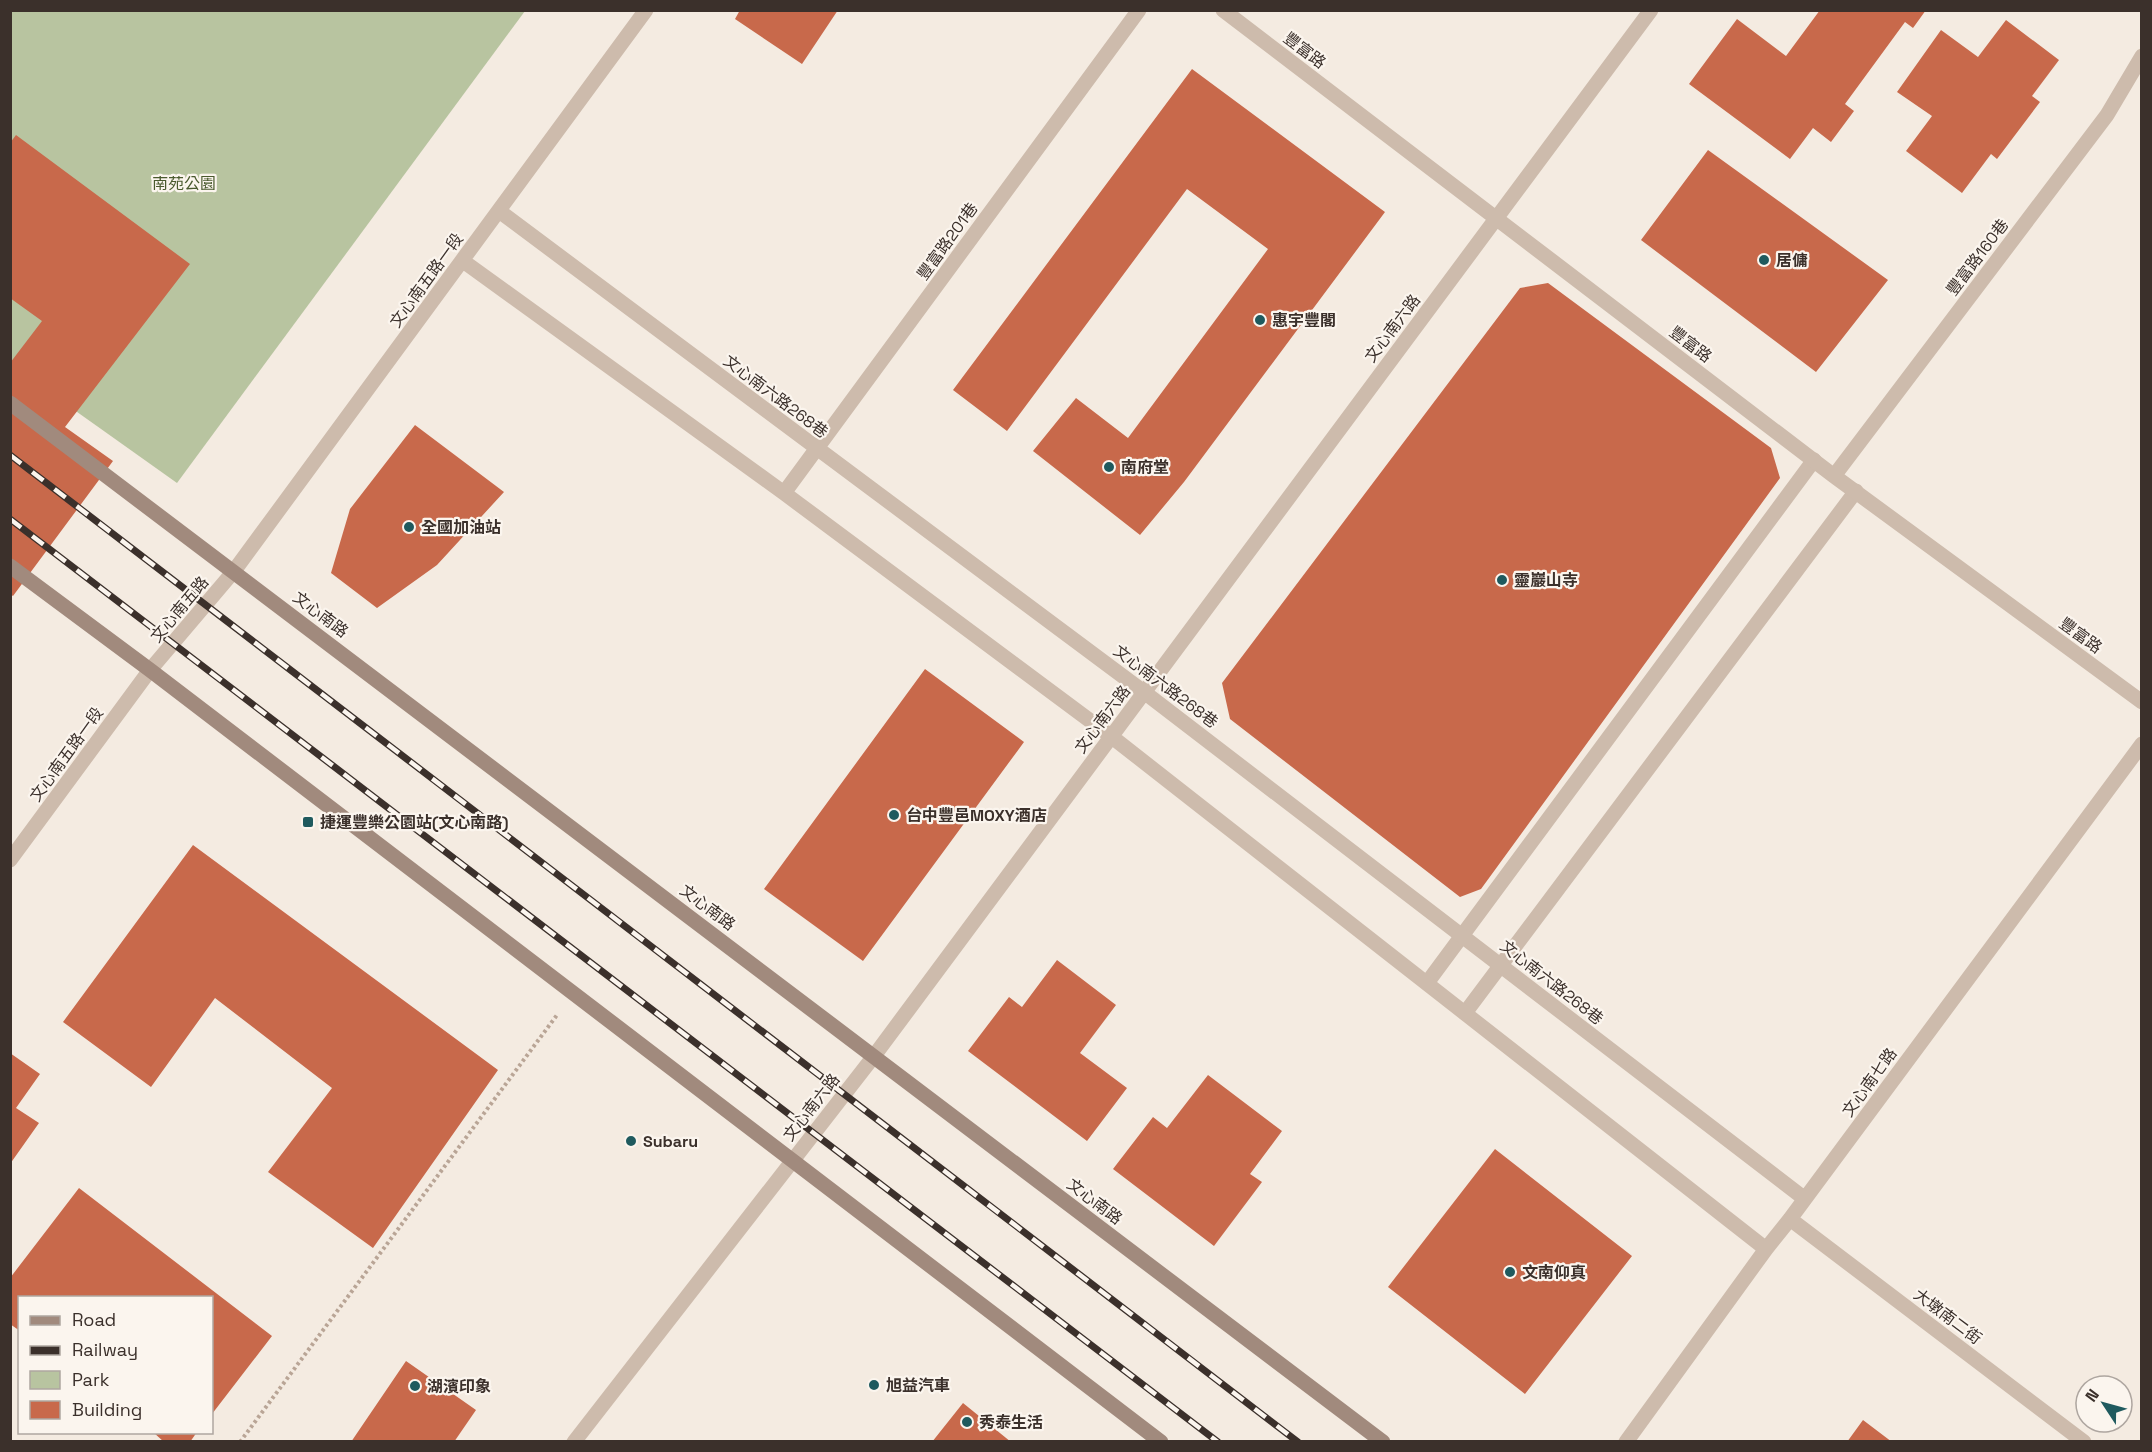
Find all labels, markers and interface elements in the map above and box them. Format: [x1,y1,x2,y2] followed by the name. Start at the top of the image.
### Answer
[1279,28,1330,73] street label: 豐富路
[152,173,216,194] park label: 南苑公園
[912,198,983,284] street label: 豐富路201巷
[1942,215,2013,300] street label: 豐富路160巷
[385,229,468,332] street label: 文心南五路一段
[1776,250,1808,271] place label: 居傭
[1757,253,1771,267] marker: 居傭
[1360,290,1425,367] street label: 文心南六路
[1272,310,1336,331] place label: 惠宇豐閣
[1253,313,1267,327] marker: 惠宇豐閣
[1665,322,1716,367] street label: 豐富路
[719,350,832,443] street label: 文心南六路268巷
[1121,457,1169,478] place label: 南府堂
[1102,460,1116,474] marker: 南府堂
[421,517,501,538] place label: 全國加油站
[402,520,416,534] marker: 全國加油站
[1514,570,1578,591] place label: 靈巖山寺
[146,572,213,647] street label: 文心南五路
[1495,573,1509,587] marker: 靈巖山寺
[289,587,353,642] street label: 文心南路
[2055,613,2106,658] street label: 豐富路
[1109,640,1222,733] street label: 文心南六路268巷
[1070,681,1135,758] street label: 文心南六路
[25,703,108,806] street label: 文心南五路一段
[906,805,1047,826] place label: 台中豐邑MOXY酒店
[887,808,901,822] marker: 台中豐邑MOXY酒店
[320,812,509,833] place label: 捷運豐樂公園站(文心南路)
[301,815,315,829] marker: 捷運豐樂公園站(文心南路)
[676,880,740,935] street label: 文心南路
[1496,936,1608,1029] street label: 文心南六路268巷
[1837,1044,1901,1121] street label: 文心南七路
[778,1069,844,1145] street label: 文心南六路
[643,1131,698,1152] place label: Subaru
[624,1134,638,1148] marker: Subaru
[1063,1174,1127,1229] street label: 文心南路
[1522,1262,1586,1283] place label: 文南仰真
[1503,1265,1517,1279] marker: 文南仰真
[1909,1284,1986,1349] street label: 大墩南二街
[18,1296,213,1434] legend
[72,1308,116,1331] text: Road
[72,1338,138,1361] text: Railway
[72,1368,110,1391] text: Park
[2074,1374,2134,1434] north arrow
[886,1375,950,1396] place label: 旭益汽車
[427,1376,491,1397] place label: 湖濱印象
[867,1378,881,1392] marker: 旭益汽車
[408,1379,422,1393] marker: 湖濱印象
[2081,1385,2104,1406] text: N
[72,1398,142,1421] text: Building
[979,1412,1043,1433] place label: 秀泰生活
[960,1415,974,1429] marker: 秀泰生活

